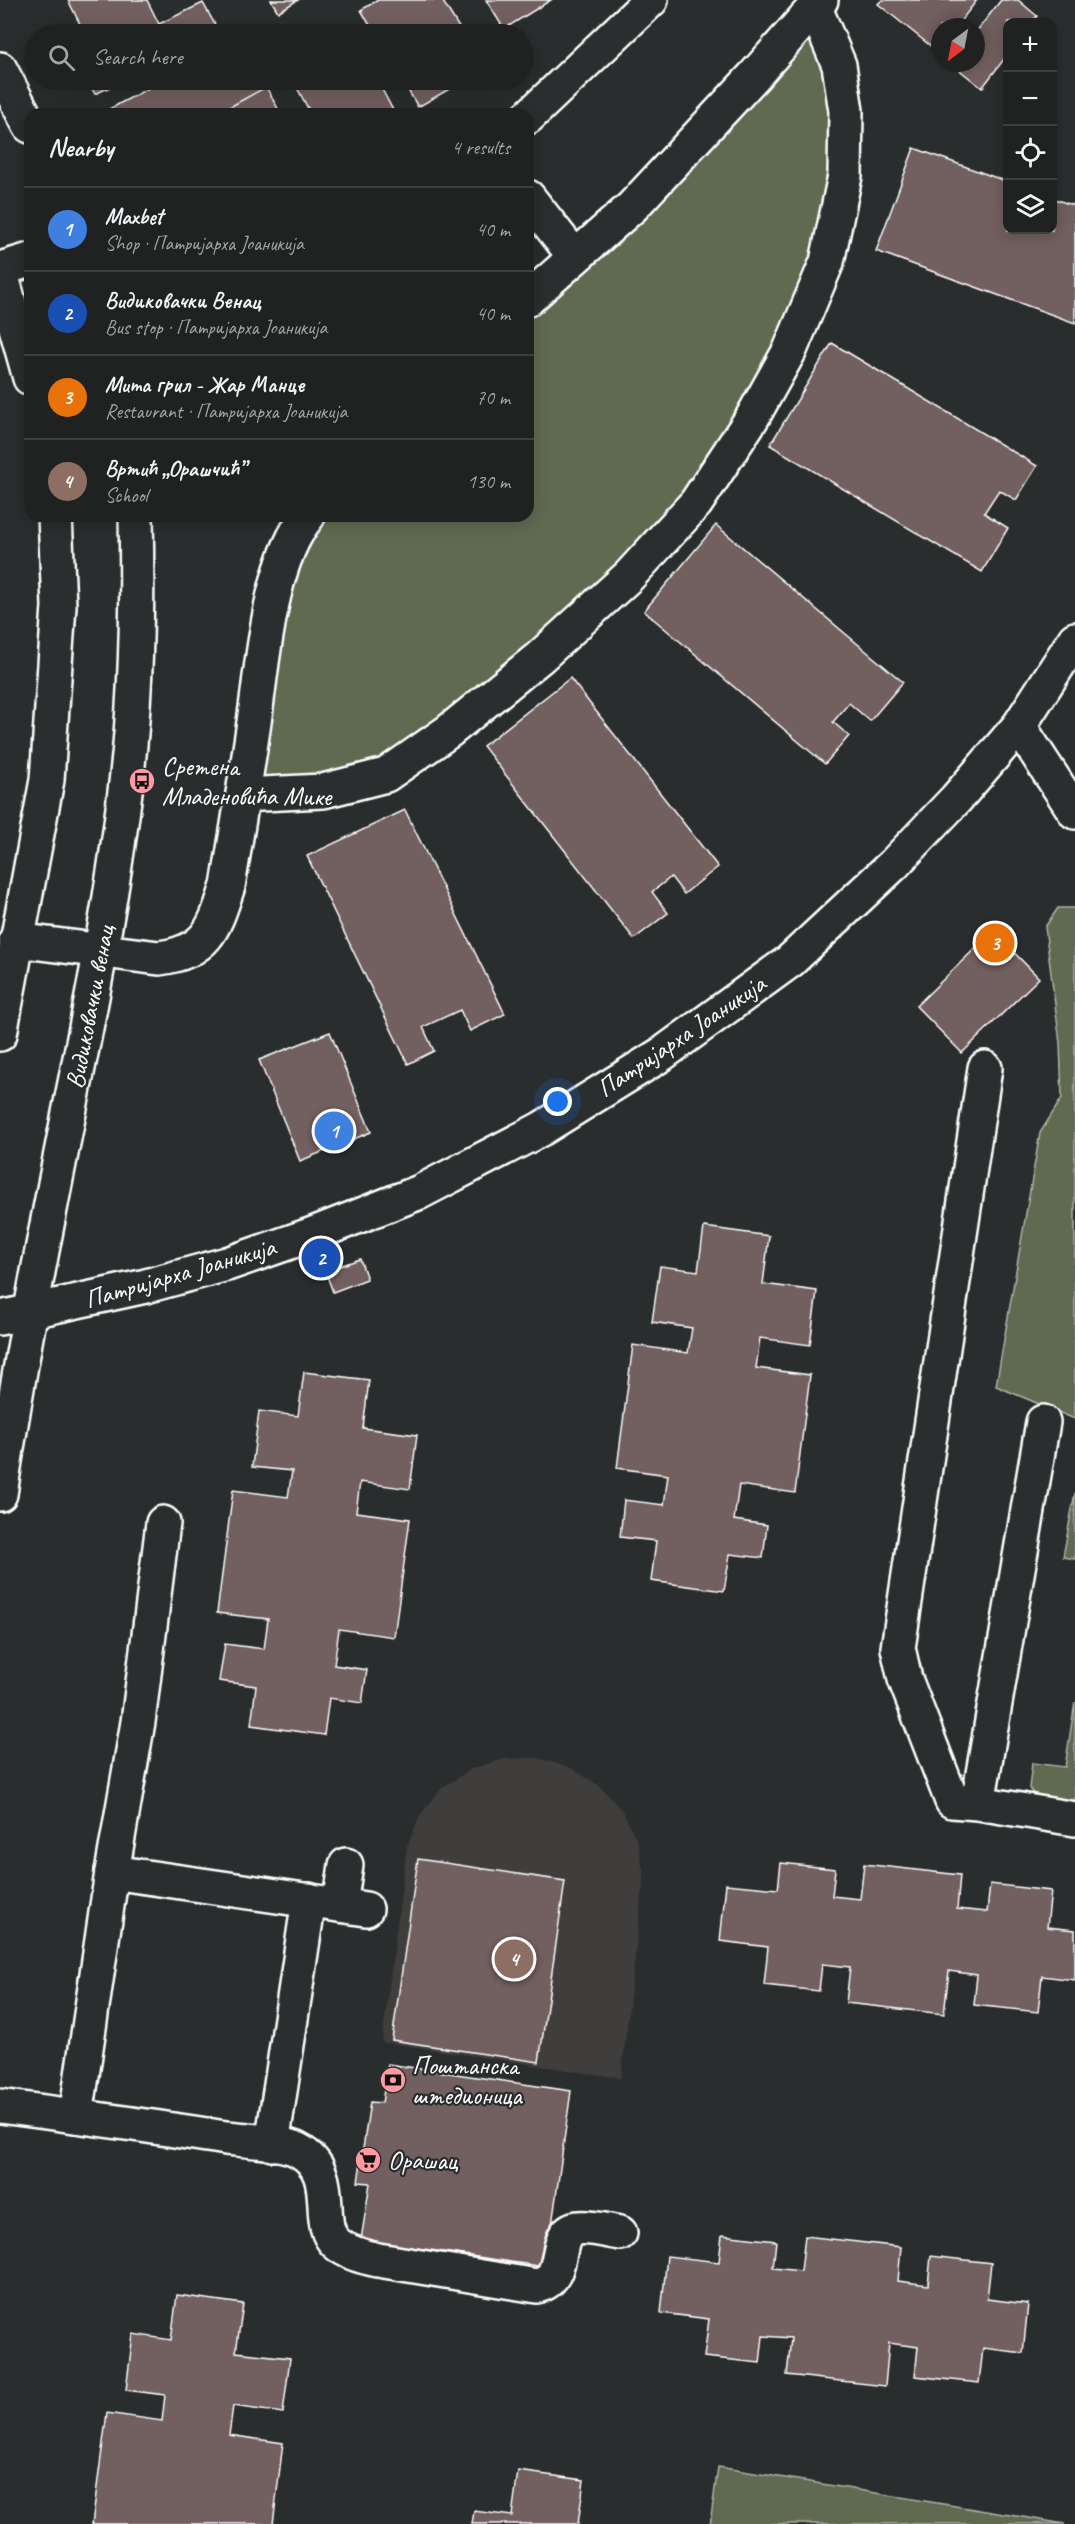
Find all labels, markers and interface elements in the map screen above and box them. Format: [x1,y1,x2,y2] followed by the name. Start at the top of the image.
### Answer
[931,18,985,72] north arrow
[1003,18,1057,234] map controls
[1003,18,1057,72] button: +
[24,24,534,90] search box
[45,41,78,74] icon: search
[93,43,183,71] text: Search here
[1003,72,1057,126] button: −
[1003,126,1057,180] button: locate
[48,131,113,164] text: Nearby
[451,135,510,160] text: 4 results
[1003,180,1057,234] button: layers
[105,203,163,231] text: Maxbet
[63,217,72,242] text: 1
[476,217,510,242] text: 40 m
[105,231,304,256] text: Shop · Патријарха Јоаникија
[105,287,261,315] text: Видиковачки Венац
[63,301,72,326] text: 2
[476,301,510,326] text: 40 m
[105,315,327,340] text: Bus stop · Патријарха Јоаникија
[105,371,304,399] text: Мита грил - Жар Манце
[63,385,72,410] text: 3
[476,385,510,410] text: 70 m
[105,399,347,424] text: Restaurant · Патријарха Јоаникија
[105,455,245,483] text: Вртић „Орашчић”
[63,469,72,494] text: 4
[467,469,510,494] text: 130 m
[105,483,148,508] text: School
[162,750,333,813] place label: Сретена Младеновића Мике
[127,766,157,796] bus stop icon: Сретена Младеновића Мике
[976,920,1014,966] pin: 3
[58,922,122,1091] street label: Видиковачки венац
[590,966,773,1105] street label: Патријарха Јоаникија
[543,1087,572,1116] your location
[314,1108,354,1154] pin: 1
[81,1230,281,1316] street label: Патријарха Јоаникија
[302,1236,340,1280] pin: 2
[494,1936,534,1982] pin: 4
[412,2049,523,2112] place label: Поштанска штедионица
[378,2065,408,2095] bank icon: Поштанска штедионица
[388,2144,459,2177] place label: Орашац
[353,2145,383,2175] supermarket icon: Орашац

